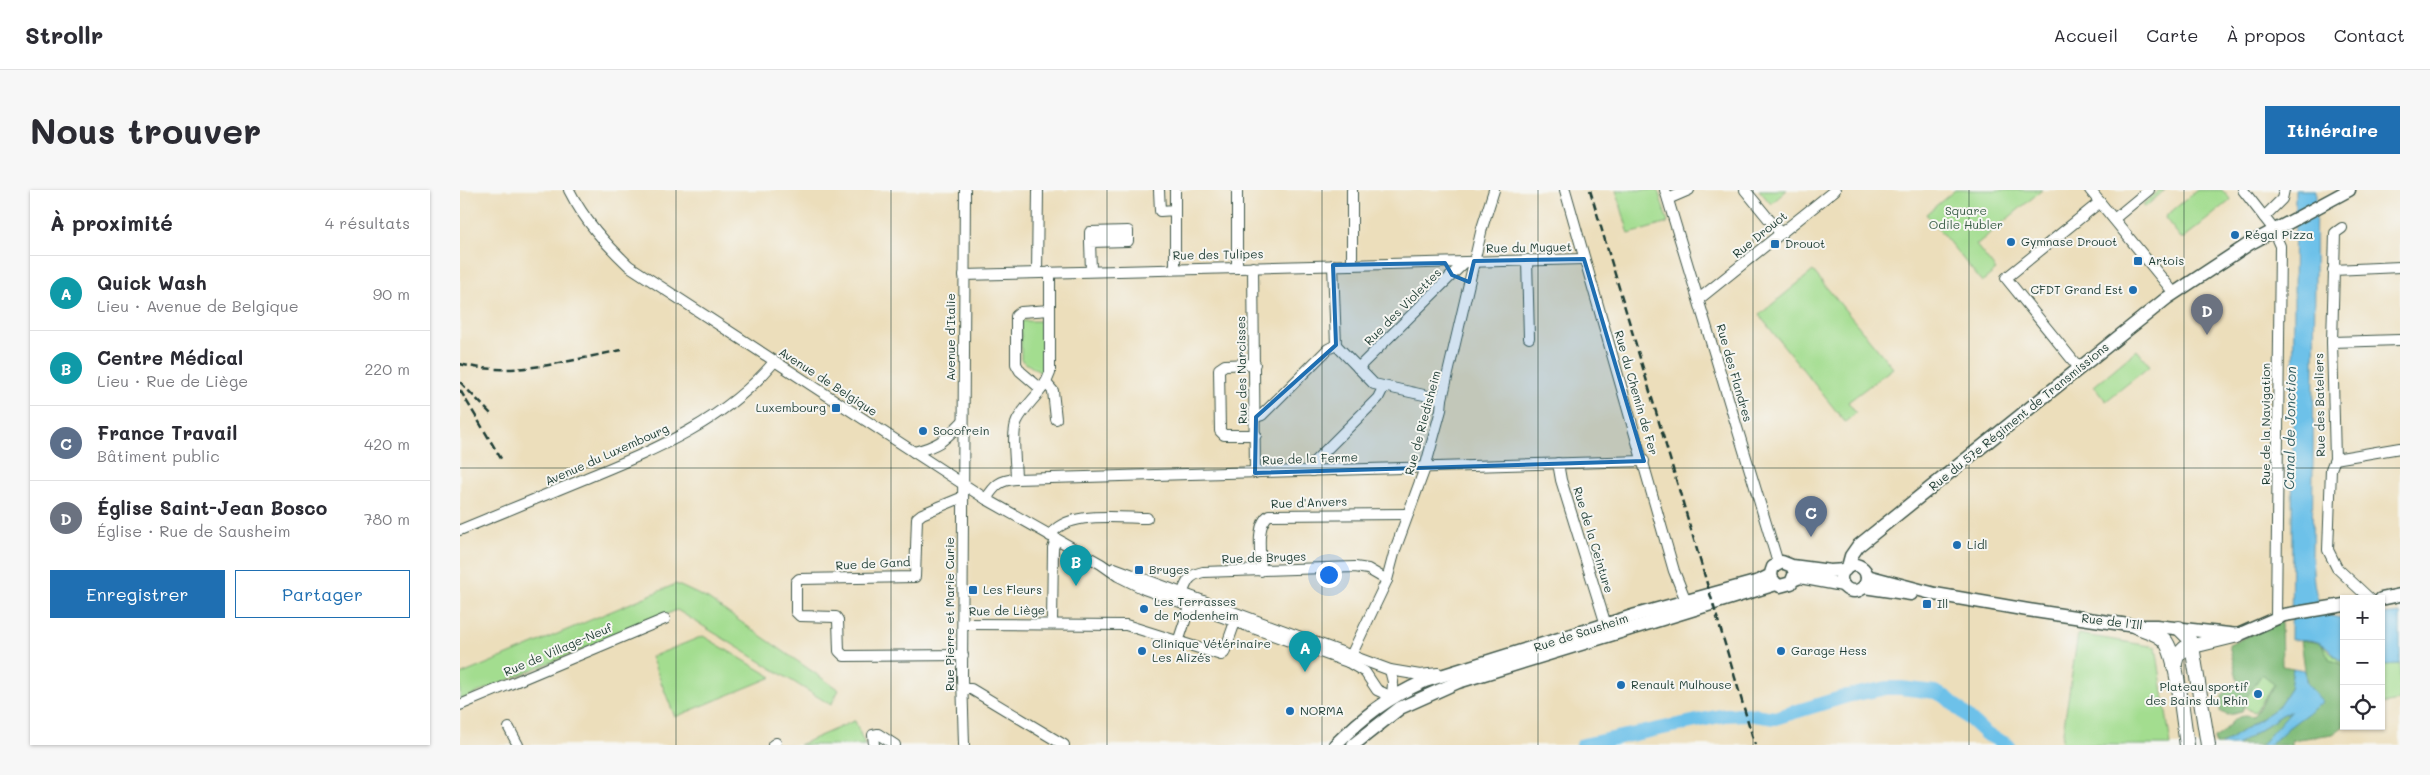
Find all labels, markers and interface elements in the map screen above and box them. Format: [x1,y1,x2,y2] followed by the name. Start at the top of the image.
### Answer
[25,19,103,50] text: Strollr
[2053,23,2118,47] text: Accueil
[2146,23,2198,47] text: Carte
[2226,23,2306,47] text: À propos
[2334,23,2405,47] text: Contact
[2265,106,2400,154] button: Itinéraire
[30,107,261,153] text: Nous trouver
[1929,202,2003,232] park label: Square Odile Hubler
[1729,207,1790,261] street label: Rue Drouot
[50,209,173,236] text: À proximité
[325,212,410,233] text: 4 résultats
[2245,226,2313,242] place label: Régal Pizza
[2229,229,2241,241] marker: Régal Pizza
[2021,233,2117,249] place label: Gymnase Drouot
[1785,235,1825,251] place label: Drouot
[2005,236,2017,248] marker: Gymnase Drouot
[1486,238,1572,256] street label: Rue du Muguet
[1769,238,1781,250] marker: Drouot
[1172,245,1264,263] street label: Rue des Tulipes
[2148,252,2184,268] place label: Artois
[2132,255,2144,267] marker: Artois
[1360,264,1444,348] street label: Rue des Violettes
[97,270,206,295] text: Quick Wash
[2030,281,2123,297] place label: CFDT Grand Est
[60,283,72,304] text: A
[373,283,410,304] text: 90 m
[2127,284,2139,296] marker: CFDT Grand Est
[942,293,958,381] street label: Avenue d'Italie
[2191,294,2223,335] pin: D
[97,295,299,316] text: Lieu · Avenue de Belgique
[1232,316,1250,424] street label: Rue des Narcisses
[1713,322,1757,424] street label: Rue des Flandres
[1611,328,1662,457] street label: Rue du Chemin de Fer
[1925,338,2112,494] street label: Rue du 57e Régiment de Transmissions
[776,343,881,419] street label: Avenue de Belgique
[97,345,243,370] text: Centre Médical
[2310,353,2328,457] street label: Rue des Bateliers
[61,358,71,379] text: B
[364,358,410,379] text: 220 m
[2257,363,2273,485] street label: Rue de la Navigation
[2279,366,2300,490] water label: Canal de Jonction
[1400,369,1444,477] street label: Rue de Riedisheim
[97,370,248,391] text: Lieu · Rue de Liège
[756,399,826,415] place label: Luxembourg
[830,402,842,414] marker: Luxembourg
[97,420,238,445] text: France Travail
[542,420,671,489] street label: Avenue du Luxembourg
[933,422,989,438] place label: Socofrein
[917,425,929,437] marker: Socofrein
[60,433,72,454] text: C
[364,433,410,454] text: 420 m
[97,445,220,466] text: Bâtiment public
[1262,448,1358,468] street label: Rue de la Ferme
[1570,485,1618,595] street label: Rue de la Ceinture
[1271,493,1348,511] street label: Rue d'Anvers
[97,495,327,520] text: Église Saint-Jean Bosco
[1795,496,1827,537] pin: C
[60,508,72,529] text: D
[364,508,410,529] text: 780 m
[97,520,291,541] text: Église · Rue de Sausheim
[1967,536,1988,552] place label: Lidl
[941,537,957,691] street label: Rue Pierre et Marie Curie
[1951,539,1963,551] marker: Lidl
[1060,545,1092,586] pin: B
[1221,548,1307,566] street label: Rue de Bruges
[835,553,911,573] street label: Rue de Gand
[1149,561,1189,577] place label: Bruges
[1316,562,1342,588] your location
[1133,564,1145,576] marker: Bruges
[50,570,225,618] button: Enregistrer
[235,570,410,618] button: Partager
[983,581,1042,597] place label: Les Fleurs
[967,584,979,596] marker: Les Fleurs
[1154,593,1239,623] place label: Les Terrasses de Modenheim
[1937,595,1948,611] place label: Ill
[2340,595,2385,730] map controls
[2340,595,2385,640] button: +
[1921,598,1933,610] marker: Ill
[969,601,1045,619] street label: Rue de Liège
[1138,603,1150,615] marker: Les Terrasses de Modenheim
[1531,609,1630,655] street label: Rue de Sausheim
[2081,609,2144,633] street label: Rue de l'Ill
[501,619,615,679] street label: Rue de Village-Neuf
[1289,631,1321,672] pin: A
[1152,635,1271,665] place label: Clinique Vétérinaire Les Alizés
[2340,640,2385,685] button: −
[1791,642,1867,658] place label: Garage Hess
[1136,645,1148,657] marker: Clinique Vétérinaire Les Alizés
[1775,645,1787,657] marker: Garage Hess
[1631,676,1732,692] place label: Renault Mulhouse
[2146,678,2248,708] place label: Plateau sportif des Bains du Rhin
[1615,679,1627,691] marker: Renault Mulhouse
[2340,685,2385,730] button: locate
[2252,688,2264,700] marker: Plateau sportif des Bains du Rhin
[1300,702,1344,718] place label: NORMA
[1284,705,1296,717] marker: NORMA

